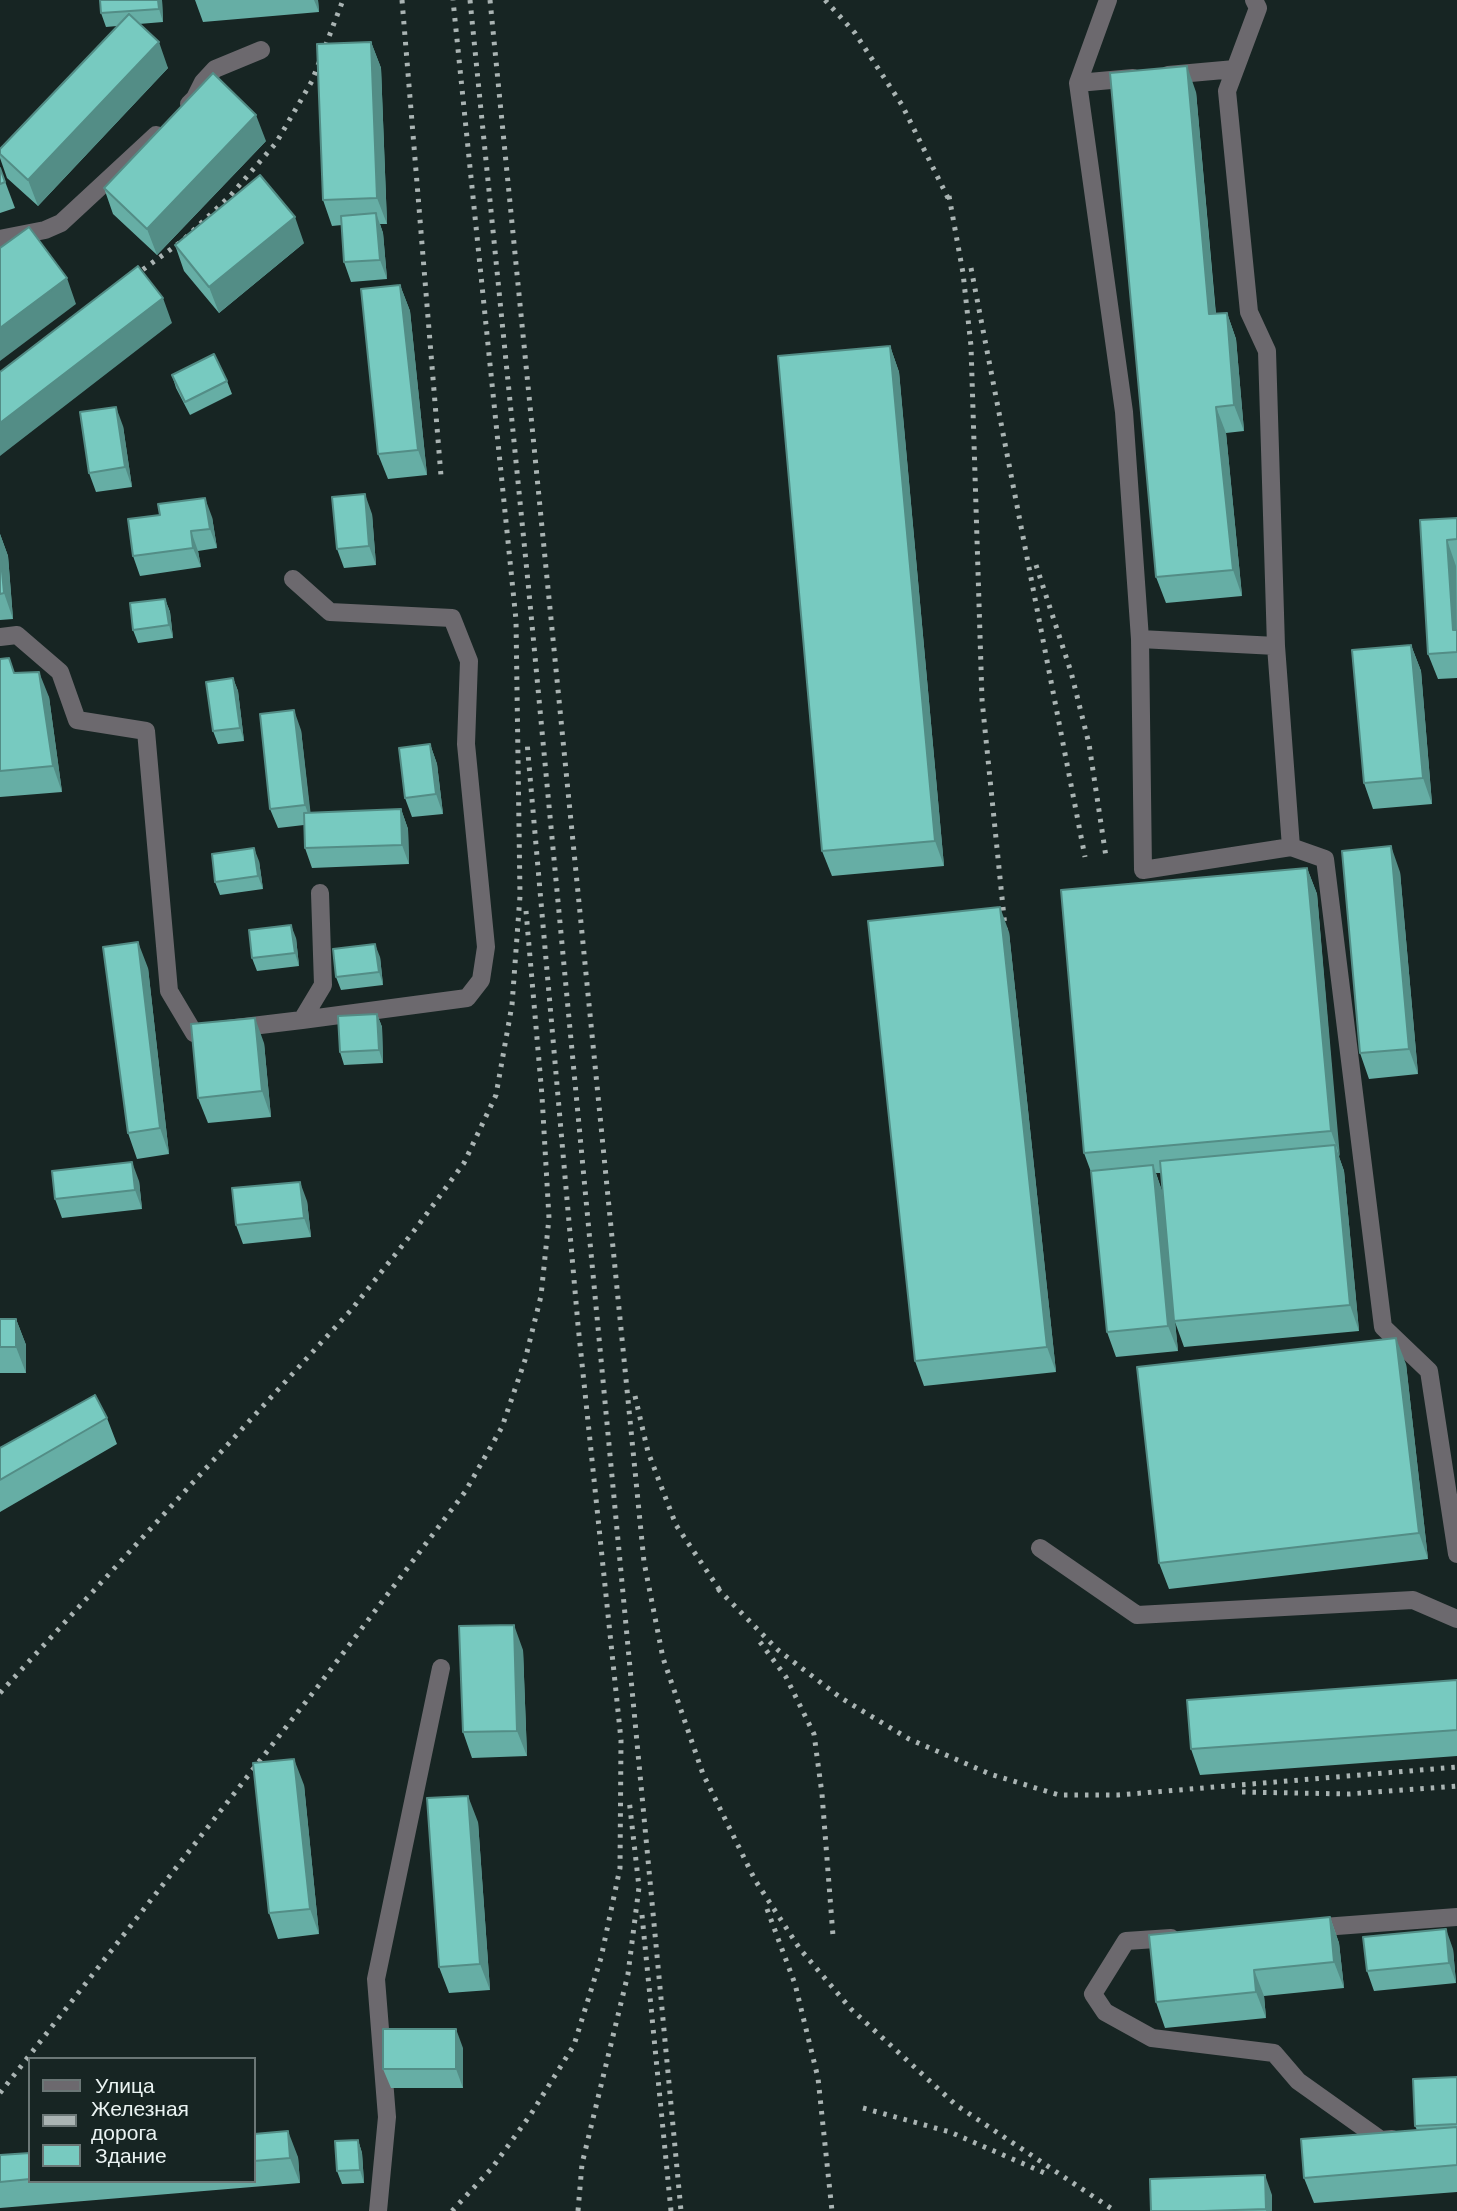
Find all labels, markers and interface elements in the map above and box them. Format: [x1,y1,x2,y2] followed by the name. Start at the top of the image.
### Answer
[28,2057,256,2183] legend
[95,2074,155,2097] text: Улица
[91,2097,189,2144] text: Железная дорога
[95,2144,167,2167] text: Здание

